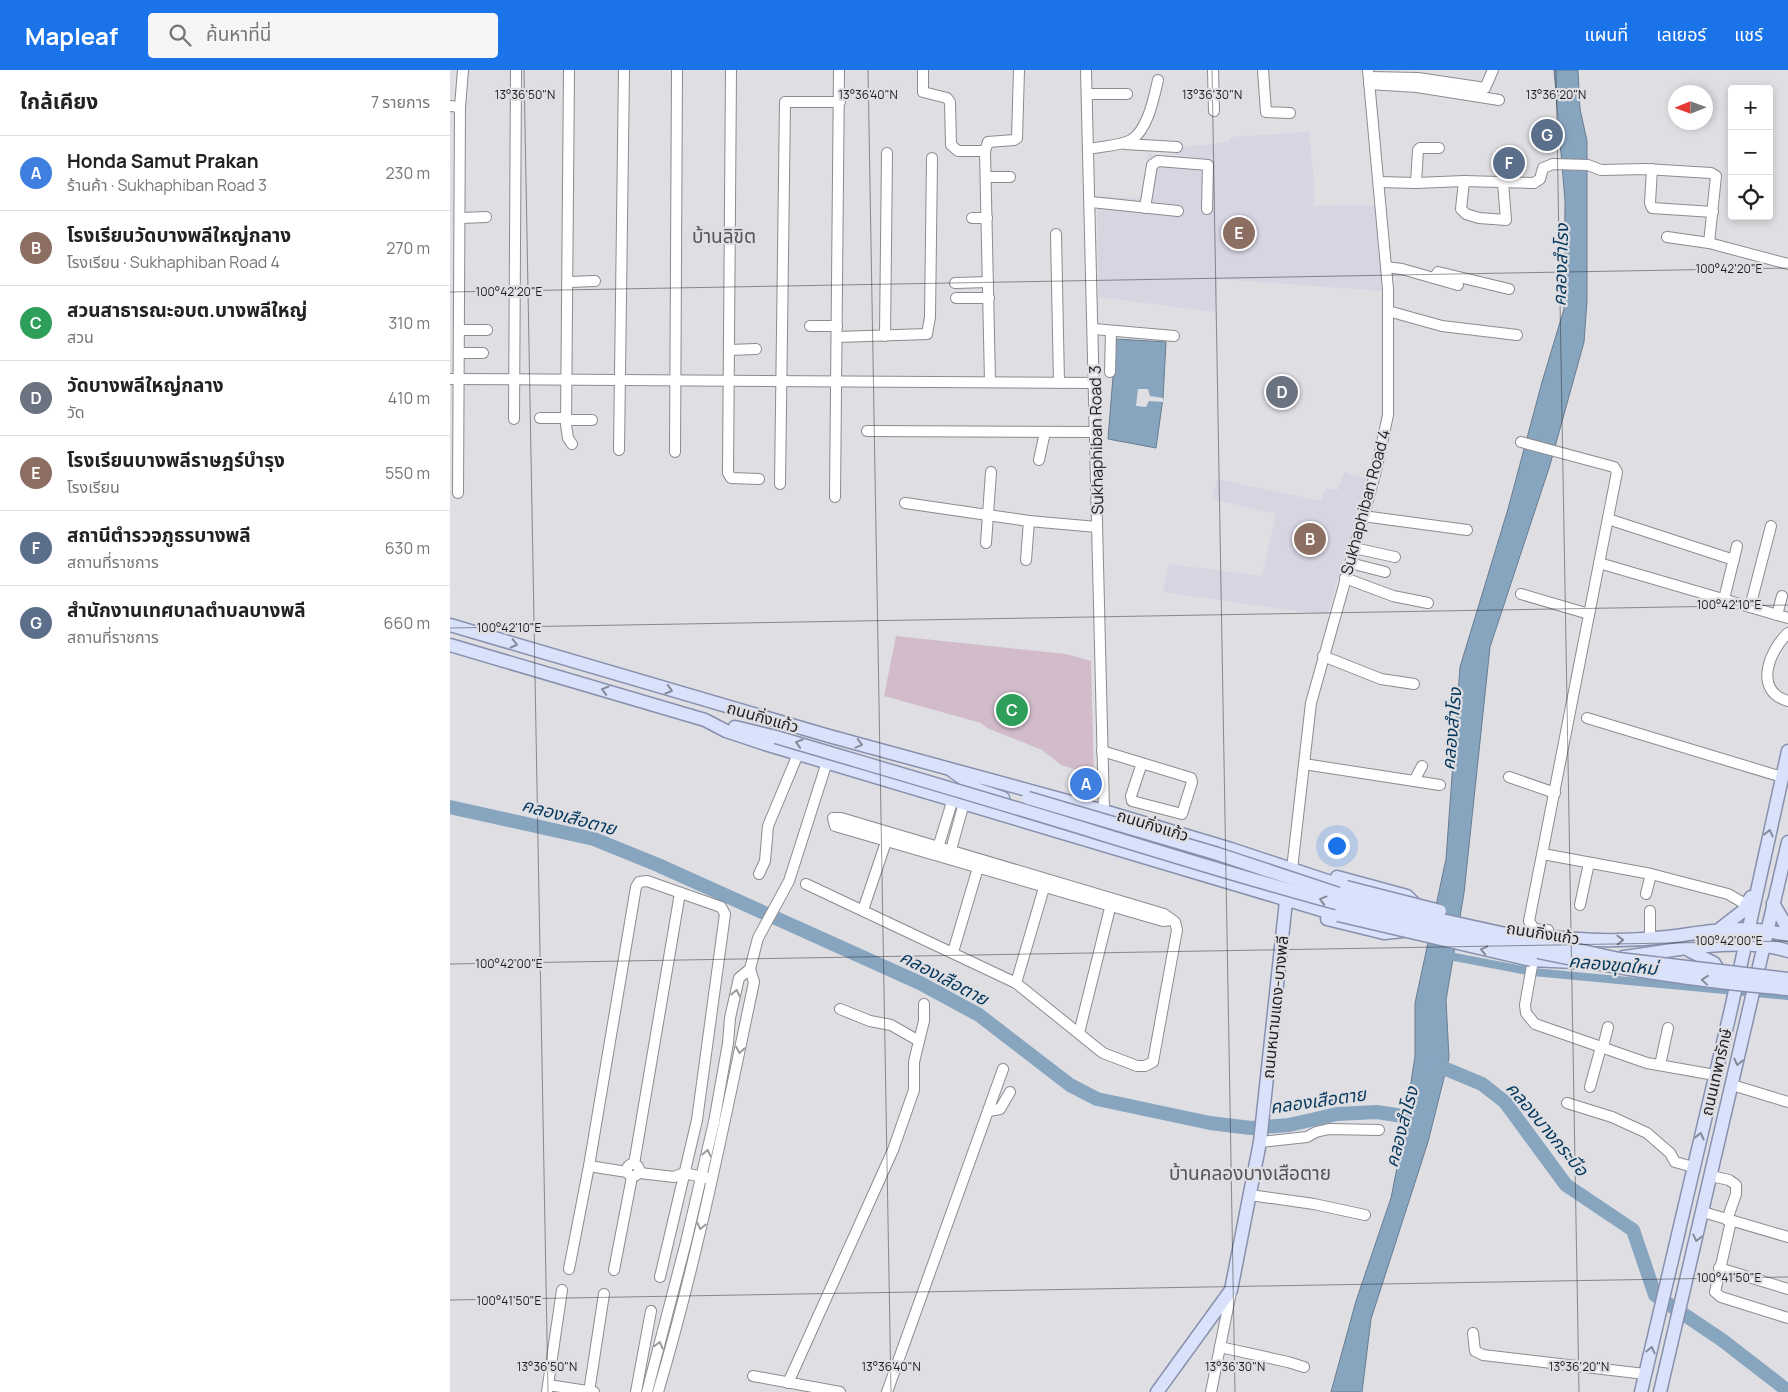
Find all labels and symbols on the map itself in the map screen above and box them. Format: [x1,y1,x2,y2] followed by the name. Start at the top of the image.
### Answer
[1668,85,1713,130] north arrow
[495,86,555,103] text: 13°36'50"N
[838,86,898,103] text: 13°36'40"N
[1182,86,1242,103] text: 13°36'30"N
[1526,86,1586,103] text: 13°36'20"N
[1531,116,1563,154] pin: G
[1493,144,1525,182] pin: F
[1223,214,1255,252] pin: E
[1547,222,1573,307] water label: คลองสำโรง
[692,223,756,249] district label: บ้านลิขิต
[1696,260,1763,277] text: 100°42'20"E
[476,283,543,300] text: 100°42'20"E
[1084,365,1108,515] street label: Sukhaphiban Road 3
[1266,373,1298,411] pin: D
[1335,427,1395,577] street label: Sukhaphiban Road 4
[1294,520,1326,558] pin: B
[1697,596,1762,613] text: 100°42'10"E
[477,619,542,636] text: 100°42'10"E
[509,638,517,648] one-way arrow
[665,684,673,694] one-way arrow
[1435,685,1467,771] water label: คลองสำโรง
[601,686,610,696] one-way arrow
[996,691,1028,729] pin: C
[724,696,802,738] street label: ถนนกิ่งแก้ว
[855,738,864,749] one-way arrow
[795,739,803,749] one-way arrow
[1070,765,1102,803] pin: A
[520,792,620,840] water label: คลองเสือตาย
[1114,804,1192,846] street label: ถนนกิ่งแก้ว
[1763,829,1774,838] one-way arrow
[1324,833,1350,859] your location
[1319,895,1328,906] one-way arrow
[1505,916,1581,950] street label: ถนนกิ่งแก้ว
[1695,932,1763,949] text: 100°42'00"E
[1257,934,1293,1080] street label: ถนนหนามแดง-บางพลี
[1616,935,1624,945] one-way arrow
[896,944,994,1011] water label: คลองเสือตาย
[1479,945,1488,956] one-way arrow
[1568,948,1662,980] water label: คลองขุดใหม่
[475,955,543,972] text: 100°42'00"E
[1700,975,1708,986] one-way arrow
[730,989,740,998] one-way arrow
[1695,1026,1737,1118] street label: ถนนเทพารักษ์
[736,1046,746,1055] one-way arrow
[1733,1058,1744,1067] one-way arrow
[1501,1076,1595,1181] water label: คลองบางกระบือ
[1268,1081,1369,1119] water label: คลองเสือตาย
[1379,1082,1424,1170] water label: คลองสำโรง
[1695,1133,1705,1141] one-way arrow
[701,1149,712,1158] one-way arrow
[1169,1160,1331,1186] district label: บ้านคลองบางเสือตาย
[696,1221,707,1230] one-way arrow
[1692,1233,1702,1242] one-way arrow
[1697,1269,1762,1286] text: 100°41'50"E
[477,1292,542,1309] text: 100°41'50"E
[654,1341,664,1349] one-way arrow
[1645,1346,1656,1355] one-way arrow
[517,1358,577,1375] text: 13°36'50"N
[861,1358,921,1375] text: 13°36'40"N
[1205,1358,1265,1375] text: 13°36'30"N
[1549,1358,1609,1375] text: 13°36'20"N

